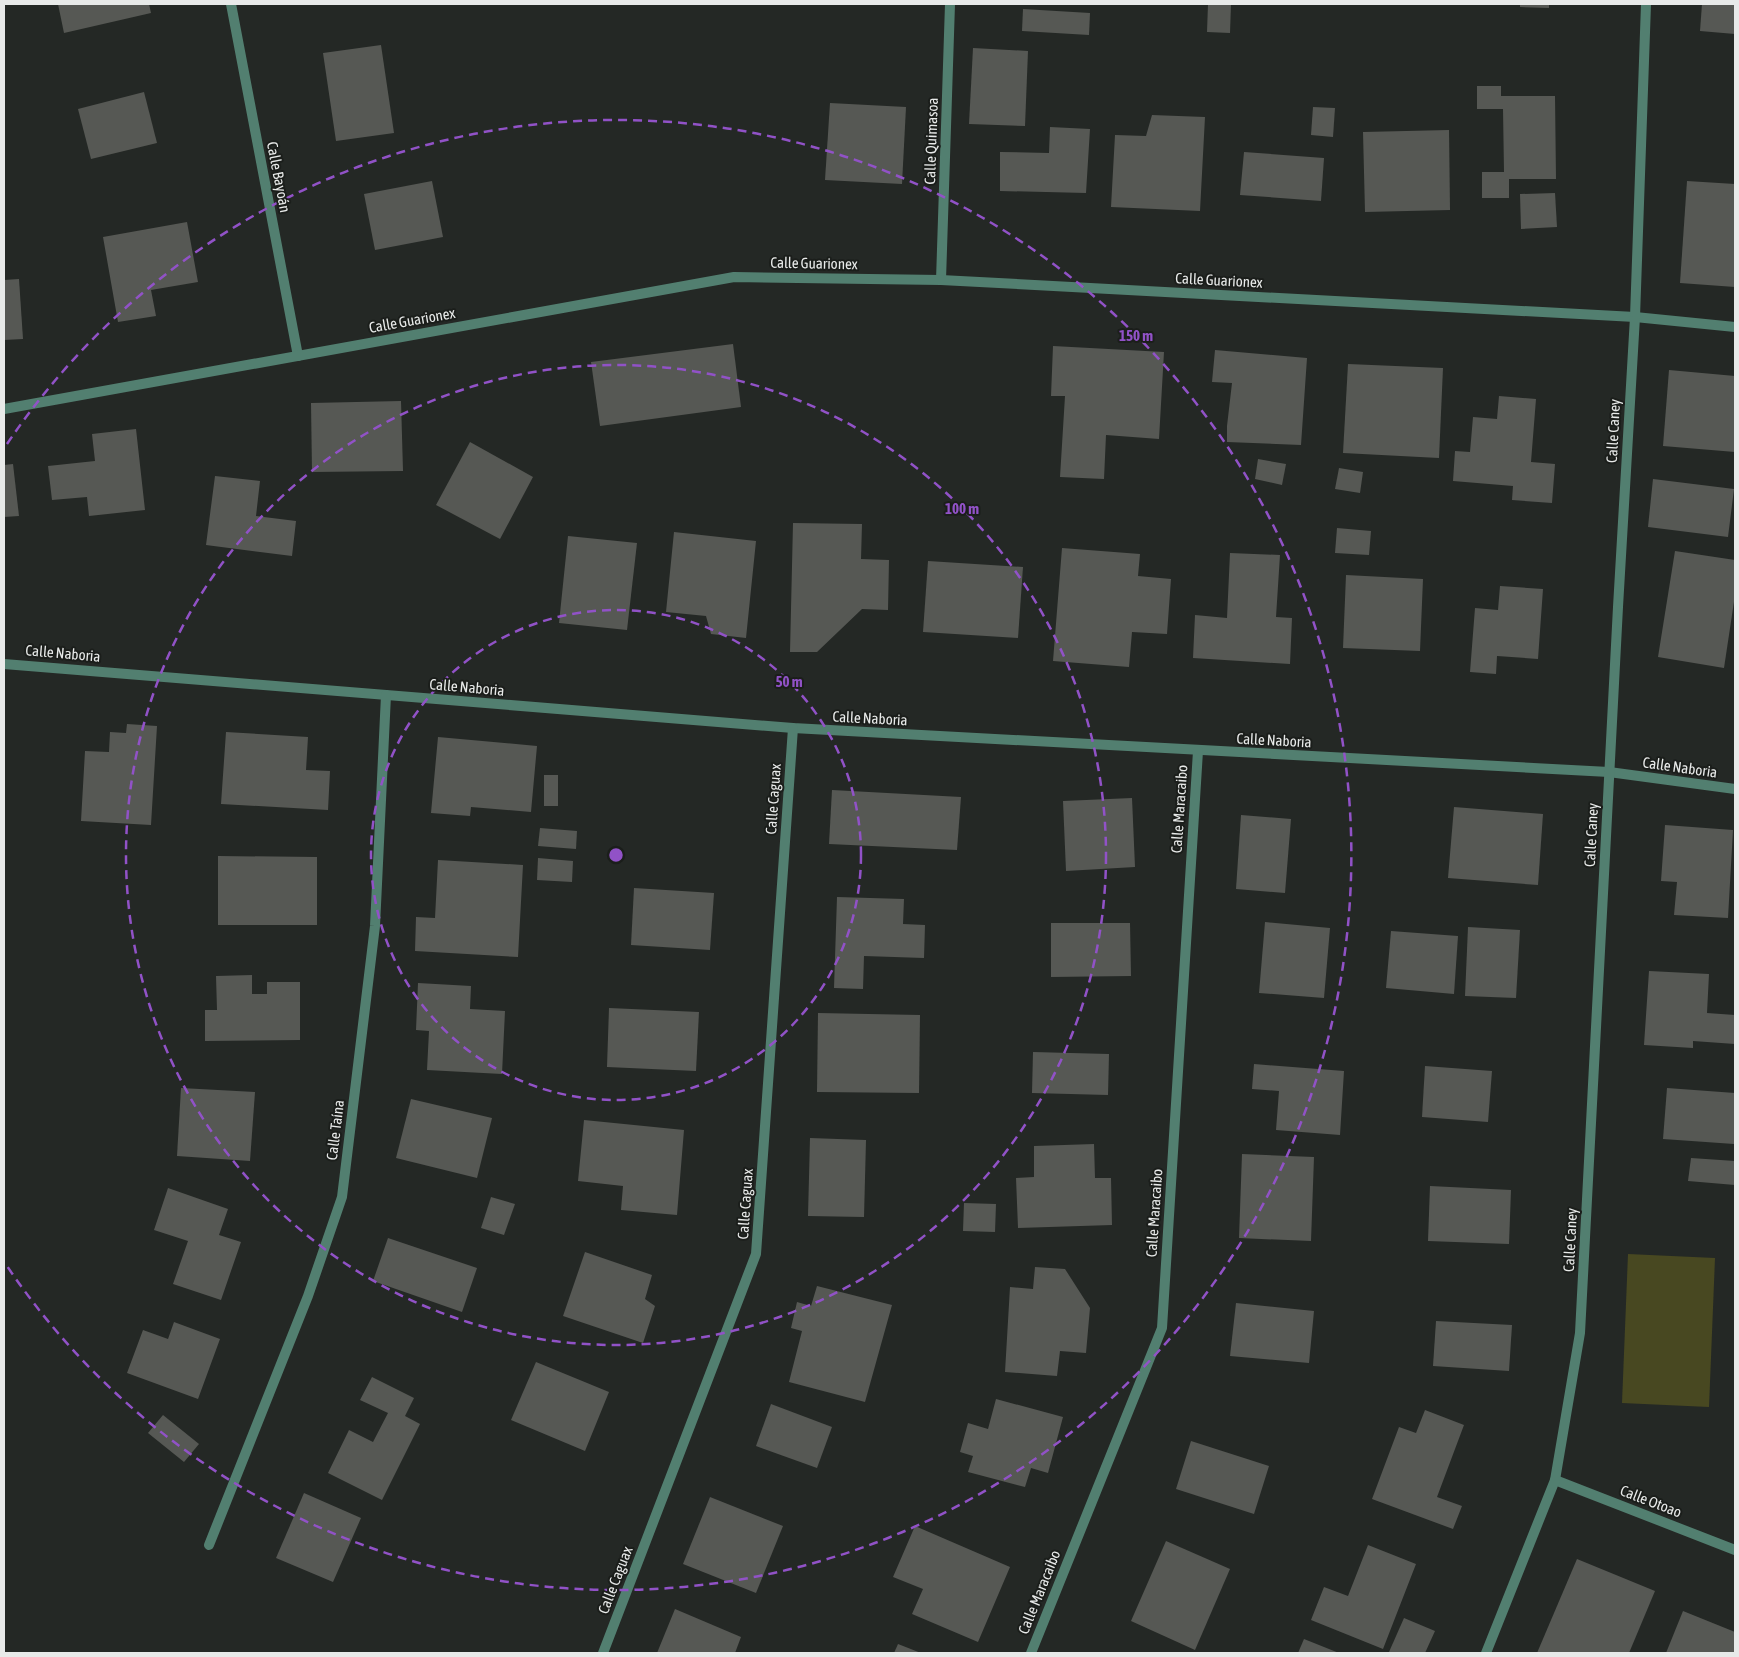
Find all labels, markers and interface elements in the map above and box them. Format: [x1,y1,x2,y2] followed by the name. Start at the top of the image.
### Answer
[921,97,941,185] street label: Calle Quimasoa
[264,140,294,214] street label: Calle Bayoán
[770,254,858,272] street label: Calle Guarionex
[1175,269,1263,291] street label: Calle Guarionex
[367,304,457,336] street label: Calle Guarionex
[1119,327,1153,344] text: 150 m
[1603,398,1623,464] street label: Calle Caney
[945,500,979,517] text: 100 m
[25,641,101,665] street label: Calle Naboria
[776,673,803,690] text: 50 m
[429,675,505,699] street label: Calle Naboria
[832,708,908,728] street label: Calle Naboria
[1236,730,1312,750] street label: Calle Naboria
[1642,753,1718,781] street label: Calle Naboria
[762,763,784,835] street label: Calle Caguax
[1167,764,1191,854] street label: Calle Maracaibo
[1581,802,1601,868] street label: Calle Caney
[607,846,625,864] centre of rings
[323,1099,347,1161] street label: Calle Taína
[734,1168,756,1240] street label: Calle Caguax
[1142,1168,1166,1258] street label: Calle Maracaibo
[1560,1207,1580,1273] street label: Calle Caney
[1618,1482,1684,1520] street label: Calle Otoao
[594,1544,636,1616] street label: Calle Caguax
[1015,1548,1063,1636] street label: Calle Maracaibo

